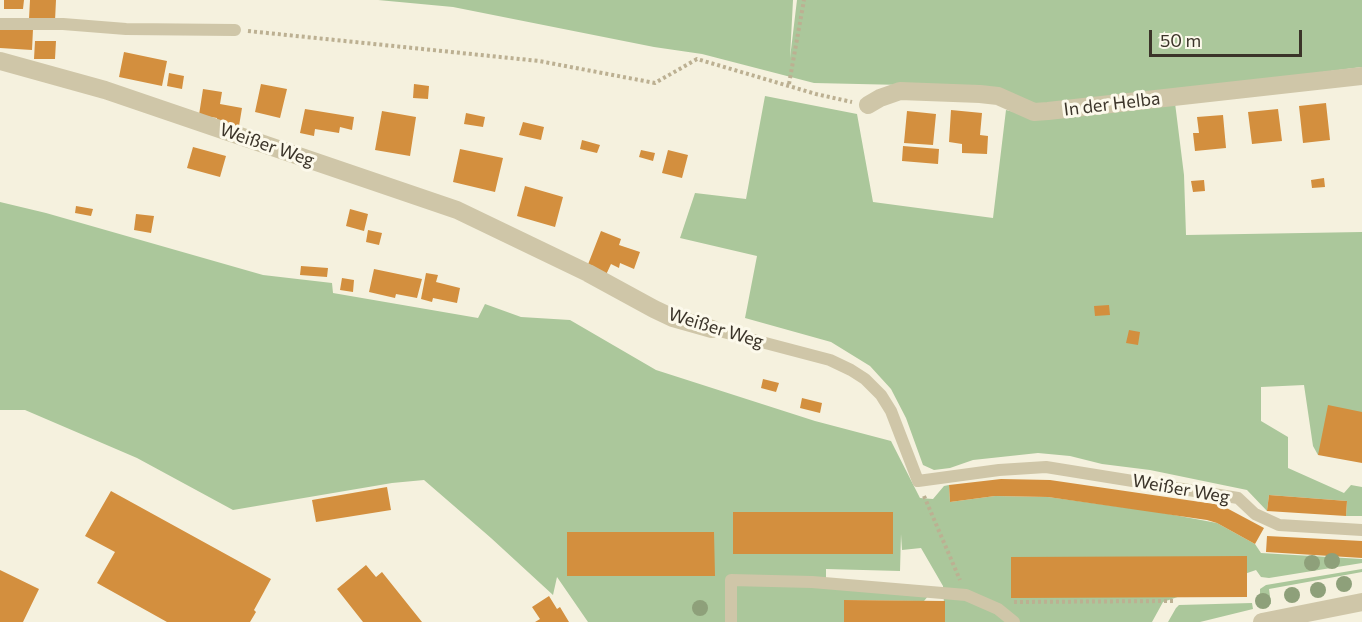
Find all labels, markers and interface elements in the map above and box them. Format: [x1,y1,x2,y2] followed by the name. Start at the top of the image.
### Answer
[1152,18,1305,56] scale bar
[1160,29,1201,51] text: 50 m
[1063,87,1161,121] street label: In der Helba
[217,119,317,171] street label: Weißer Weg
[666,303,766,353] street label: Weißer Weg
[1131,470,1231,508] street label: Weißer Weg

